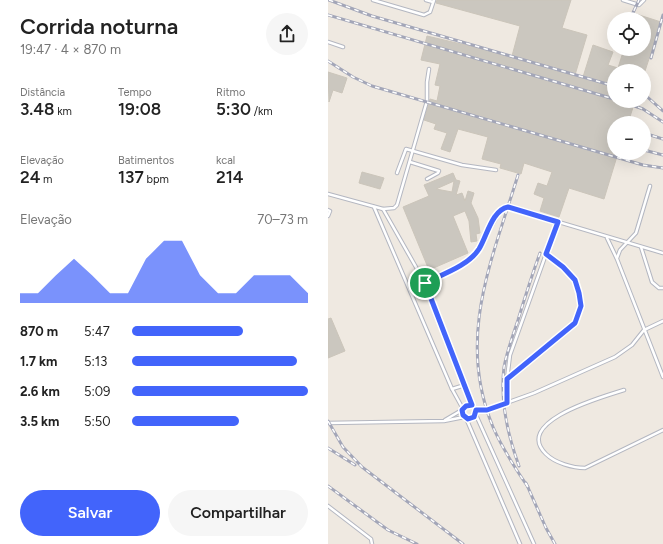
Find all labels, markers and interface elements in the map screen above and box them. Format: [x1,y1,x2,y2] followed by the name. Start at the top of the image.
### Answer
[607,12,651,160] map controls
[607,12,651,56] button: locate
[20,13,178,40] text: Corrida noturna
[266,13,308,55] button: share
[20,42,121,57] text: 19:47 · 4 × 870 m
[607,64,651,108] button: +
[20,86,65,99] text: Distância
[118,86,152,99] text: Tempo
[216,86,245,99] text: Ritmo
[20,99,54,119] text: 3.48
[118,99,161,119] text: 19:08
[216,99,251,119] text: 5:30
[54,105,72,118] text: km
[251,105,273,118] text: /km
[607,116,651,160] button: −
[20,154,64,167] text: Elevação
[118,154,174,167] text: Batimentos
[216,154,235,167] text: kcal
[20,167,40,187] text: 24
[118,167,144,187] text: 137
[216,167,244,187] text: 214
[40,173,52,186] text: m
[144,173,169,186] text: bpm
[20,212,72,227] text: Elevação
[257,212,308,227] text: 70–73 m
[408,266,442,300] pin
[414,272,436,294] icon: arrive
[20,324,58,339] text: 870 m
[84,324,110,339] text: 5:47
[20,354,57,369] text: 1.7 km
[84,354,107,369] text: 5:13
[20,384,60,399] text: 2.6 km
[84,384,110,399] text: 5:09
[20,414,59,429] text: 3.5 km
[84,414,111,429] text: 5:50
[20,490,160,536] button: Salvar
[168,490,308,536] button: Compartilhar

